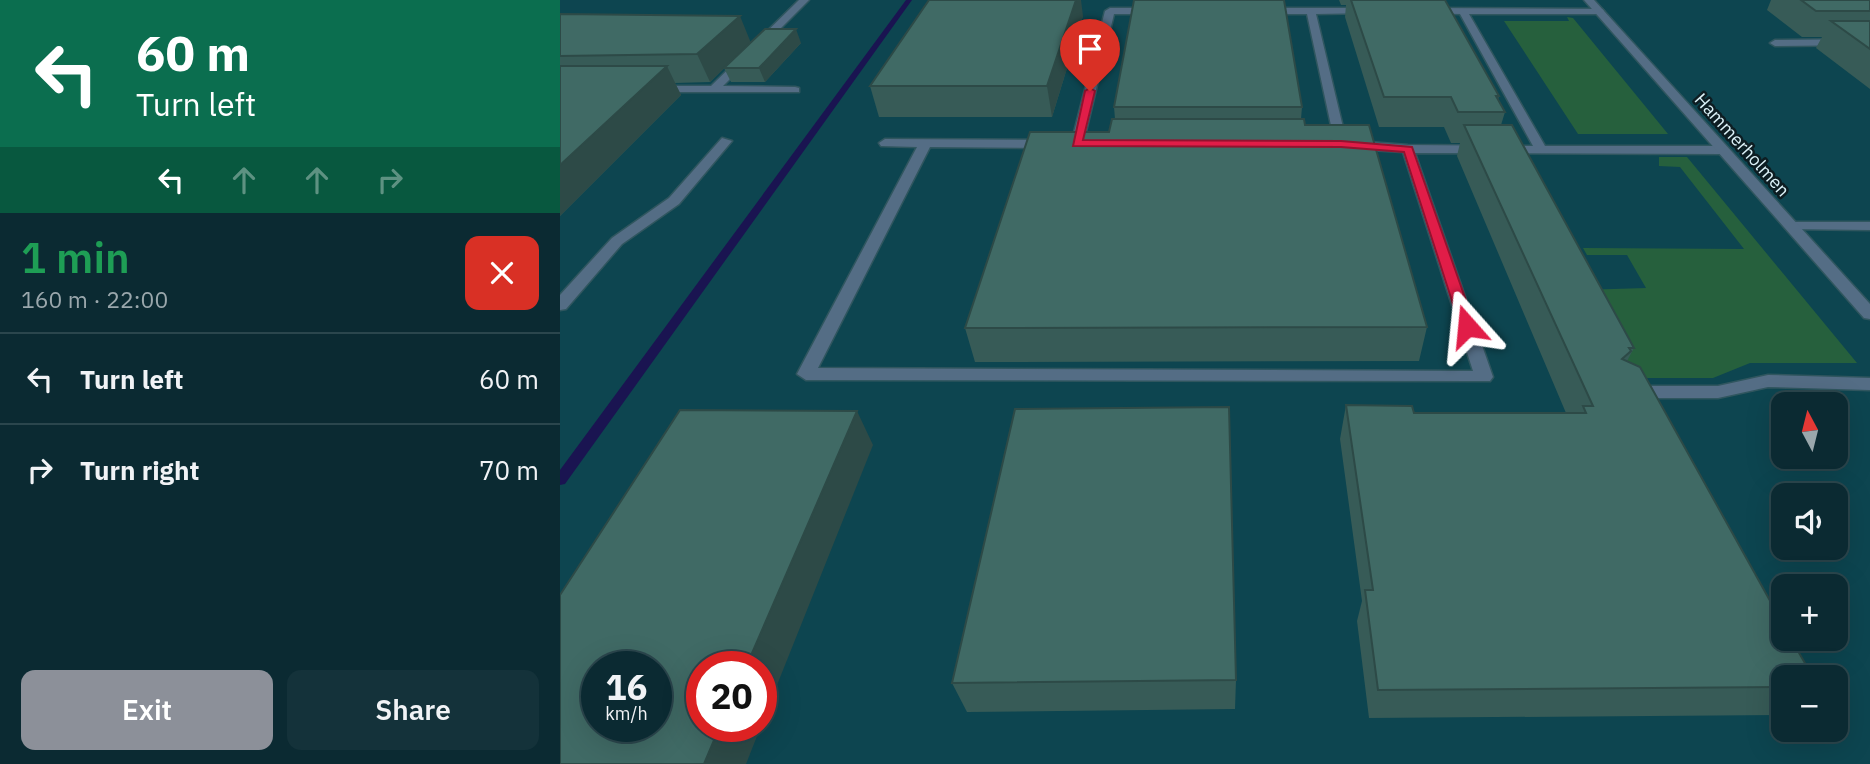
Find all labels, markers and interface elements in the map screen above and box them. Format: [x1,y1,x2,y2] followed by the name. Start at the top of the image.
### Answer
[1060,19,1120,91] pin
[136,21,250,84] text: 60 m
[21,28,112,119] icon: left
[1071,30,1109,68] icon: arrive
[136,83,256,125] text: Turn left
[1690,88,1795,201] street label: Hammerholmen
[152,161,190,199] icon: left
[225,161,263,199] icon: ahead
[298,161,336,199] icon: ahead
[371,161,409,199] icon: right
[21,230,130,285] text: 1 min
[465,236,539,310] button: close
[21,284,168,314] text: 160 m · 22:00
[1430,289,1504,363] position arrow
[21,360,59,398] icon: left
[80,362,183,396] text: Turn left
[479,362,539,396] text: 60 m
[1771,392,1848,469] north arrow
[1771,392,1848,742] map controls
[21,451,59,489] icon: right
[80,453,199,487] text: Turn right
[479,453,539,487] text: 70 m
[1771,483,1848,560] button: sound
[1771,574,1848,651] button: +
[686,651,777,742] speed limit sign: 20
[605,664,648,710] text: 16
[1771,665,1848,742] button: −
[21,670,273,750] button: Exit
[287,670,539,750] button: Share
[605,702,648,725] text: km/h

